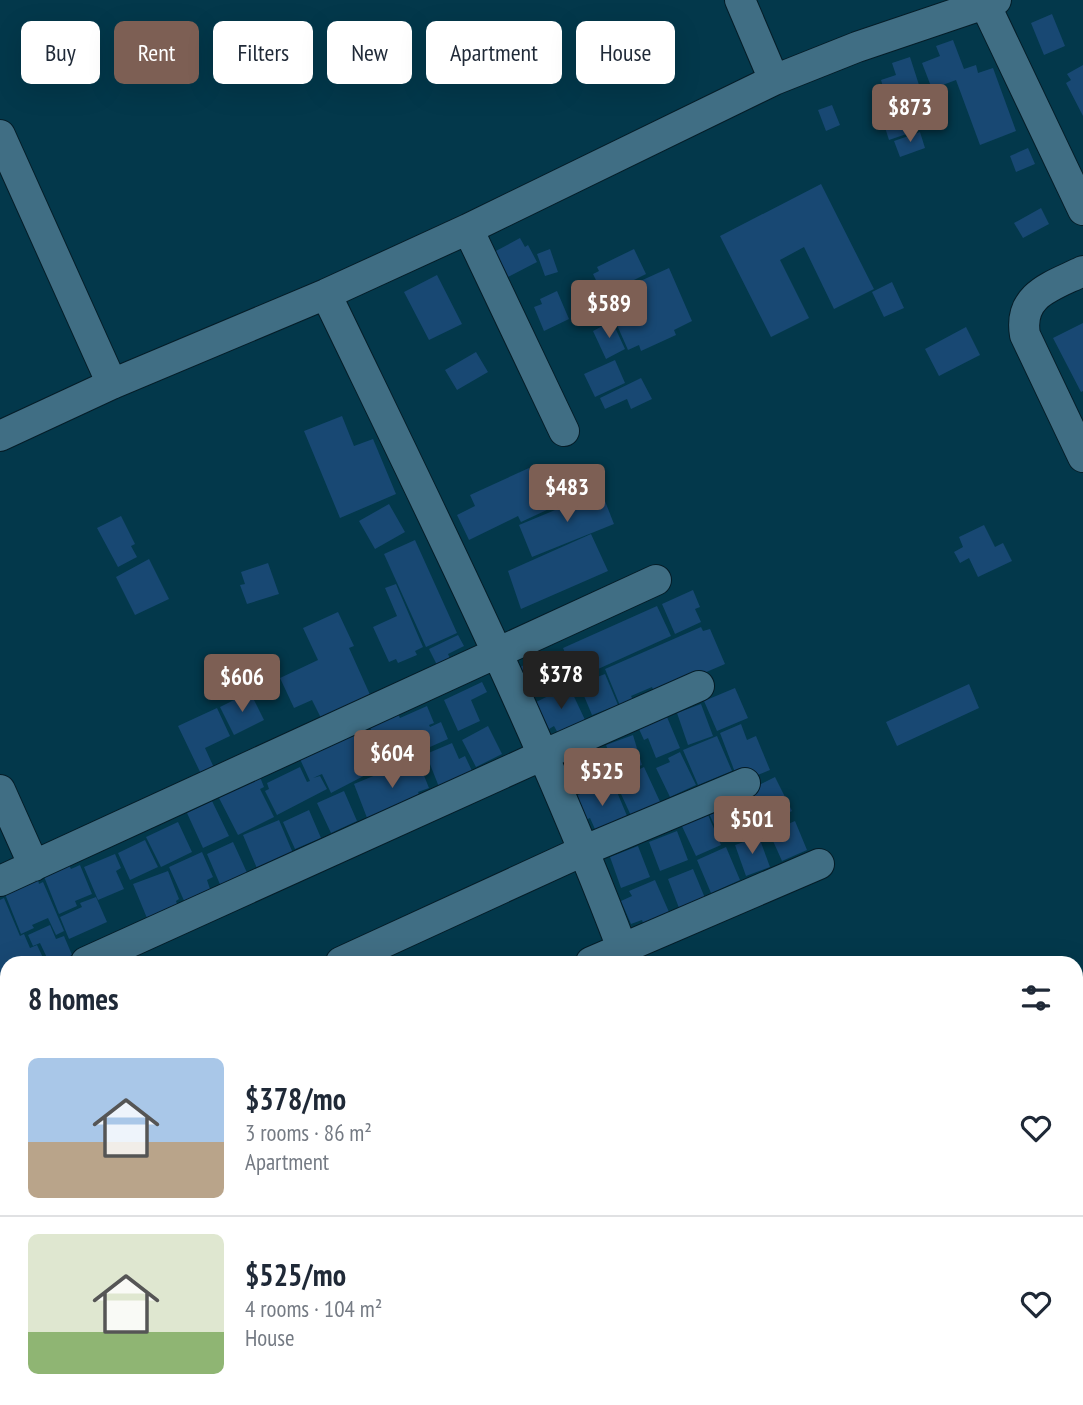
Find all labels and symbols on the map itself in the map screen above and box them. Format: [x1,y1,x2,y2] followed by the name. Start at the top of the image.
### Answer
[869,85,951,144] pin: $873
[568,280,650,340] pin: $589
[526,464,608,524] pin: $483
[520,652,602,711] pin: $378
[201,654,283,714] pin: $606
[351,730,433,790] pin: $604
[561,748,643,808] pin: $525
[711,796,793,856] pin: $501

